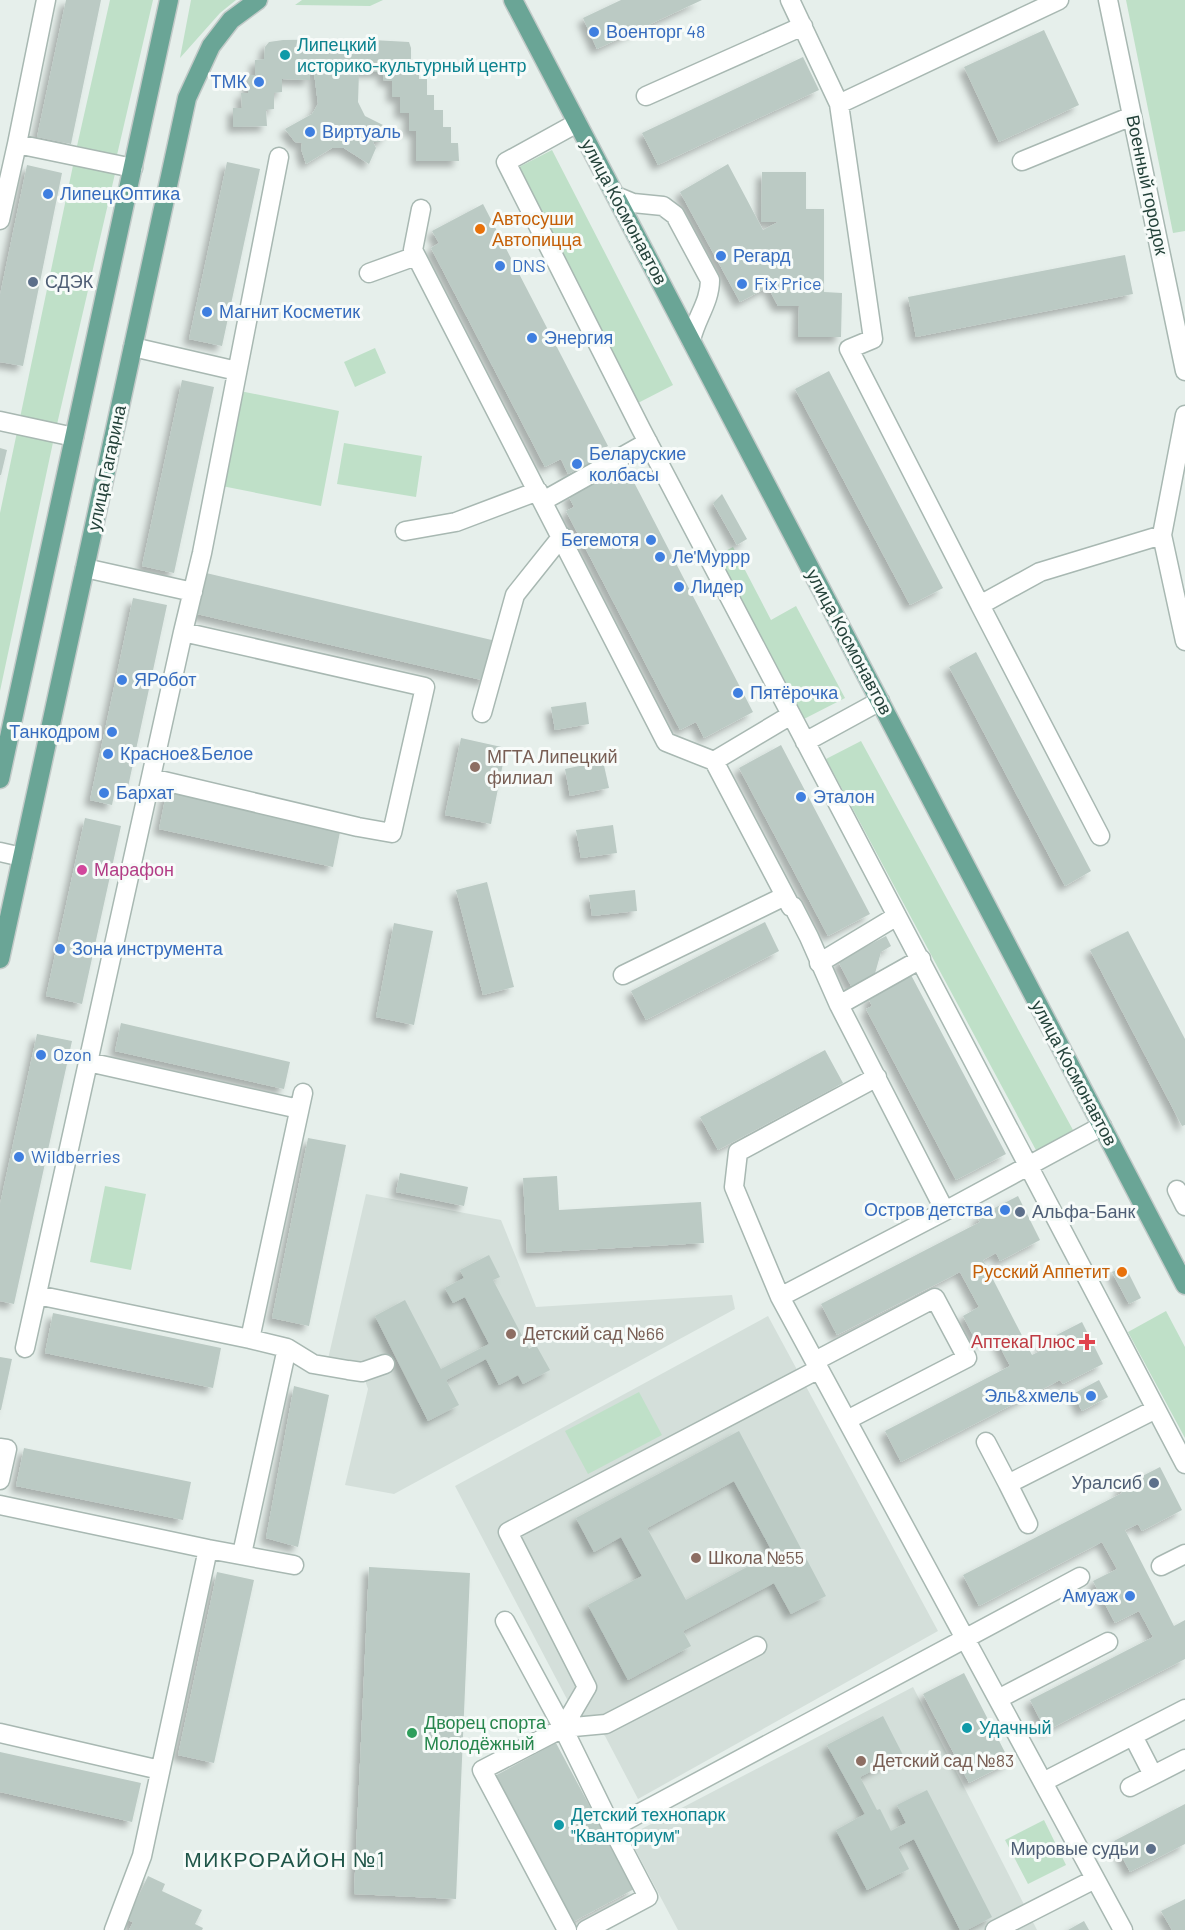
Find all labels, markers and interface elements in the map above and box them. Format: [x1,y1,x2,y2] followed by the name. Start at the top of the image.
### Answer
[606,20,706,42] place label: Военторг 48
[587,25,601,39] marker: Военторг 48
[297,33,527,76] place label: Липецкий историко-культурный центр
[278,48,292,62] marker: Липецкий историко-культурный центр
[211,70,248,92] place label: ТМК
[252,75,266,89] marker: ТМК
[1122,113,1174,257] street label: Военный городок
[322,120,401,142] place label: Виртуаль
[303,125,317,139] marker: Виртуаль
[577,135,673,288] street label: улица Космонавтов
[60,182,181,204] place label: ЛипецкОптика
[41,187,55,201] marker: ЛипецкОптика
[492,207,583,250] place label: Автосуши Автопицца
[473,222,487,236] marker: Автосуши Автопицца
[733,244,791,266] place label: Регард
[714,249,728,263] marker: Регард
[512,254,546,276] place label: DNS
[493,259,507,273] marker: DNS
[45,270,94,292] place label: СДЭК
[754,272,822,294] place label: Fix Price
[26,275,40,289] marker: СДЭК
[735,277,749,291] marker: Fix Price
[219,300,360,322] place label: Магнит Косметик
[200,305,214,319] marker: Магнит Косметик
[544,326,613,348] place label: Энергия
[525,331,539,345] marker: Энергия
[82,402,130,533] street label: улица Гагарина
[589,442,686,485] place label: Беларуские колбасы
[570,457,584,471] marker: Беларуские колбасы
[561,528,639,550] place label: Бегемотя
[644,533,658,547] marker: Бегемотя
[672,545,750,567] place label: Ле'Муррр
[653,550,667,564] marker: Ле'Муррр
[802,565,898,718] street label: улица Космонавтов
[691,575,743,597] place label: Лидер
[672,580,686,594] marker: Лидер
[134,668,196,690] place label: ЯРобот
[115,673,129,687] marker: ЯРобот
[750,681,839,703] place label: Пятёрочка
[731,686,745,700] marker: Пятёрочка
[9,720,100,742] place label: Танкодром
[105,725,119,739] marker: Танкодром
[120,742,253,764] place label: Красное&Белое
[487,745,618,788] place label: МГТА Липецкий филиал
[101,747,115,761] marker: Красное&Белое
[468,760,482,774] marker: МГТА Липецкий филиал
[116,781,174,803] place label: Бархат
[813,785,875,807] place label: Эталон
[97,786,111,800] marker: Бархат
[794,790,808,804] marker: Эталон
[94,858,174,880] place label: Марафон
[75,863,89,877] marker: Марафон
[72,937,224,959] place label: Зона инструмента
[53,942,67,956] marker: Зона инструмента
[1027,996,1123,1149] street label: улица Космонавтов
[53,1043,92,1065] place label: Ozon
[34,1048,48,1062] marker: Ozon
[31,1145,120,1167] place label: Wildberries
[12,1150,26,1164] marker: Wildberries
[864,1198,994,1220] place label: Остров детства
[1032,1200,1136,1222] place label: Альфа-Банк
[998,1203,1012,1217] marker: Остров детства
[1013,1205,1027,1219] marker: Альфа-Банк
[972,1260,1110,1282] place label: Русский Аппетит
[1115,1265,1129,1279] marker: Русский Аппетит
[523,1322,664,1344] place label: Детский сад №66
[504,1327,518,1341] marker: Детский сад №66
[971,1330,1075,1352] place label: АптекаПлюс
[1080,1335,1094,1349] marker: АптекаПлюс
[984,1384,1079,1406] place label: Эль&хмель
[1084,1389,1098,1403] marker: Эль&хмель
[1071,1471,1142,1493] place label: Уралсиб
[1147,1476,1161,1490] marker: Уралсиб
[708,1546,804,1568] place label: Школа №55
[689,1551,703,1565] marker: Школа №55
[1063,1584,1118,1606] place label: Амуаж
[1123,1589,1137,1603] marker: Амуаж
[424,1711,547,1754] place label: Дворец спорта Молодёжный
[979,1716,1051,1738] place label: Удачный
[960,1721,974,1735] marker: Удачный
[405,1726,419,1740] marker: Дворец спорта Молодёжный
[873,1749,1014,1771] place label: Детский сад №83
[854,1754,868,1768] marker: Детский сад №83
[571,1803,726,1846] place label: Детский технопарк "Кванториум"
[552,1818,566,1832] marker: Детский технопарк "Кванториум"
[1010,1837,1139,1859] place label: Мировые судьи
[1144,1842,1158,1856] marker: Мировые судьи
[184,1846,386,1871] district label: МИКРОРАЙОН №1

